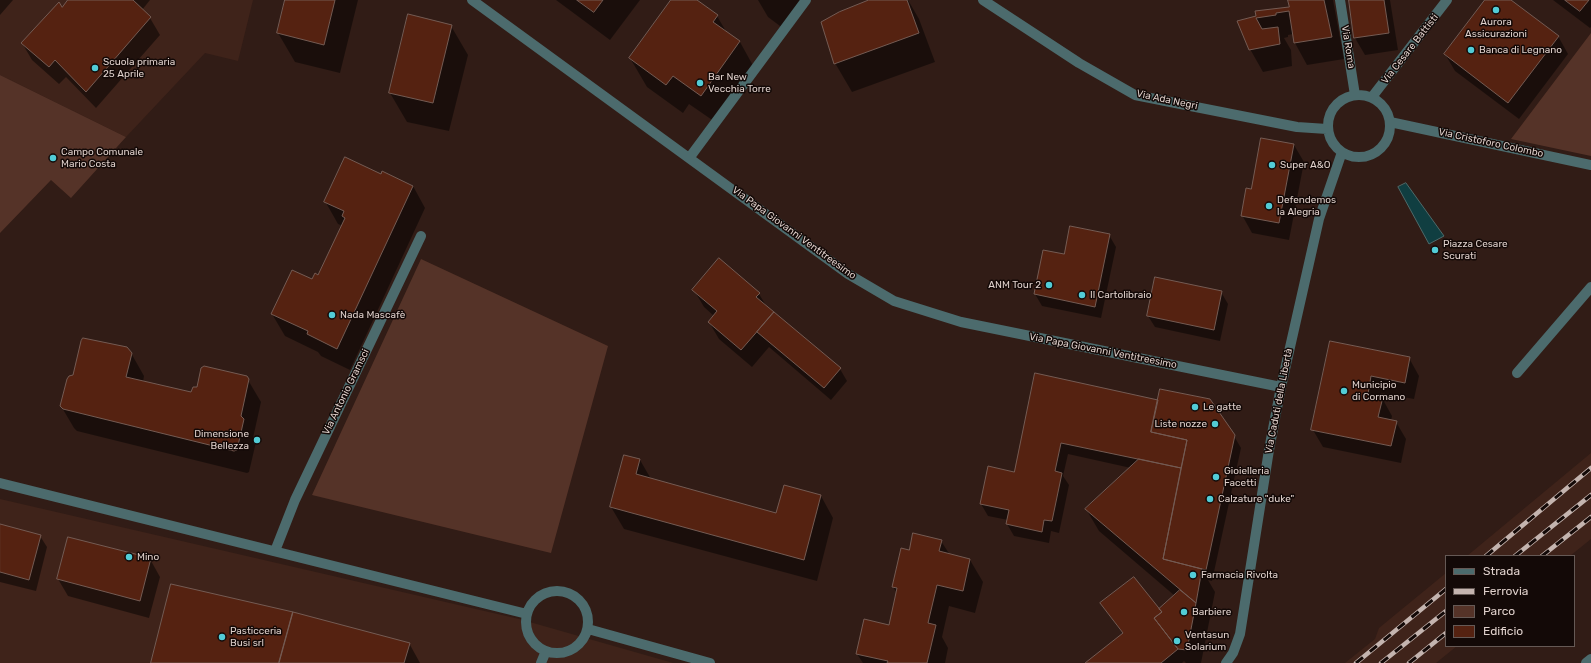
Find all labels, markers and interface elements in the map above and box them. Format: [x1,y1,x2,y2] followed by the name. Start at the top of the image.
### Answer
[1491,5,1501,15] marker: Aurora Assicurazioni
[1379,12,1441,86] street label: Via Cesare Battisti
[1465,16,1527,40] place label: Aurora Assicurazioni
[1339,25,1357,69] street label: Via Roma
[1479,44,1562,56] place label: Banca di Legnano
[1466,45,1476,55] marker: Banca di Legnano
[103,56,175,80] place label: Scuola primaria 25 Aprile
[90,63,100,73] marker: Scuola primaria 25 Aprile
[708,71,771,94] place label: Bar New Vecchia Torre
[695,78,705,88] marker: Bar New Vecchia Torre
[1135,88,1199,112] street label: Via Ada Negri
[1437,126,1545,160] street label: Via Cristoforo Colombo
[61,146,143,170] place label: Campo Comunale Mario Costa
[48,153,58,163] marker: Campo Comunale Mario Costa
[1280,159,1330,171] place label: Super A&O
[1267,160,1277,170] marker: Super A&O
[730,184,858,282] street label: Via Papa Giovanni Ventitreesimo
[1277,194,1336,218] place label: Defendemos la Alegria
[1264,201,1274,211] marker: Defendemos la Alegria
[1443,238,1508,262] place label: Piazza Cesare Scurati
[1430,245,1440,255] marker: Piazza Cesare Scurati
[988,279,1041,291] place label: ANM Tour 2
[1044,280,1054,290] marker: ANM Tour 2
[1090,289,1151,301] place label: Il Cartolibraio
[1077,290,1087,300] marker: Il Cartolibraio
[340,309,405,321] place label: Nada Mascafè
[327,310,337,320] marker: Nada Mascafè
[1028,331,1178,371] street label: Via Papa Giovanni Ventitreesimo
[320,347,372,437] street label: Via Antonio Gramsci
[1263,347,1295,455] street label: Via Caduti della Libertà
[1352,379,1405,402] place label: Municipio di Cormano
[1339,386,1349,396] marker: Municipio di Cormano
[1203,401,1241,413] place label: Le gatte
[1190,402,1200,412] marker: Le gatte
[1154,418,1207,430] place label: Liste nozze
[1210,419,1220,429] marker: Liste nozze
[194,428,249,452] place label: Dimensione Bellezza
[252,435,262,445] marker: Dimensione Bellezza
[1224,465,1269,488] place label: Gioielleria Facetti
[1211,472,1221,482] marker: Gioielleria Facetti
[1218,493,1294,505] place label: Calzature "duke"
[1205,494,1215,504] marker: Calzature "duke"
[137,551,159,563] place label: Mino
[124,552,134,562] marker: Mino
[1445,555,1575,647] legend
[1483,564,1520,578] text: Strada
[1201,569,1278,581] place label: Farmacia Rivolta
[1188,570,1198,580] marker: Farmacia Rivolta
[1483,584,1528,598] text: Ferrovia
[1483,604,1515,618] text: Parco
[1192,606,1231,618] place label: Barbiere
[1179,607,1189,617] marker: Barbiere
[1483,624,1523,638] text: Edificio
[230,625,282,648] place label: Pasticceria Busi srl
[1185,629,1229,652] place label: Ventasun Solarium
[217,632,227,642] marker: Pasticceria Busi srl
[1172,636,1182,646] marker: Ventasun Solarium

